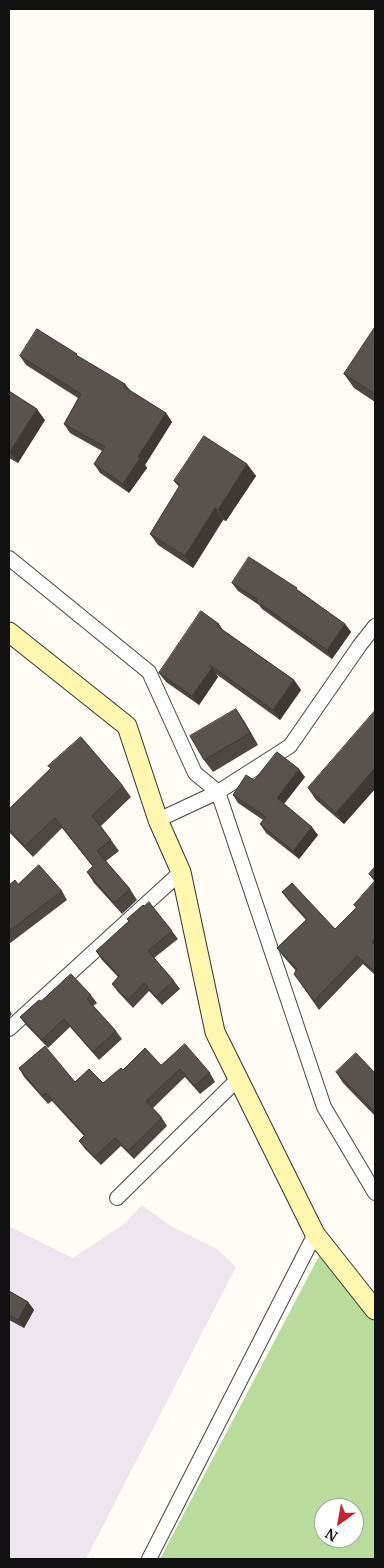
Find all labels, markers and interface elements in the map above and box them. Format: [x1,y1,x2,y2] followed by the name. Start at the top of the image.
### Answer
[314,1498,364,1548] north arrow
[322,1524,341,1545] text: N

